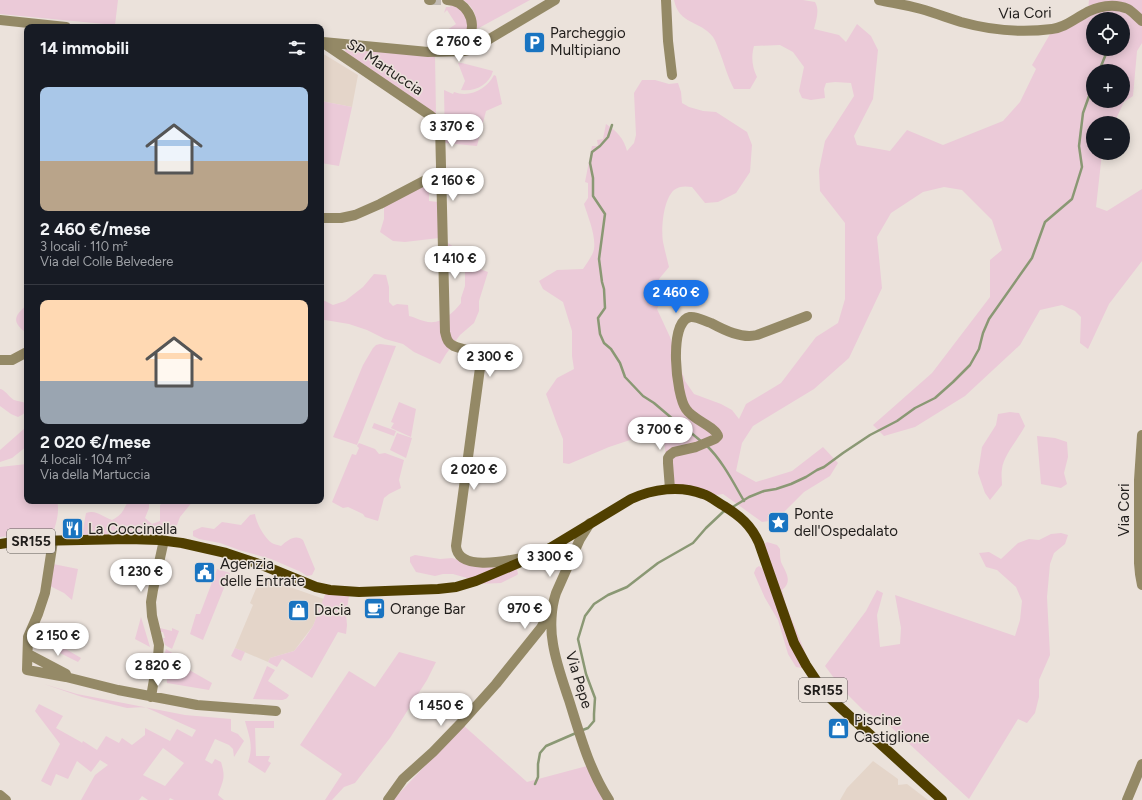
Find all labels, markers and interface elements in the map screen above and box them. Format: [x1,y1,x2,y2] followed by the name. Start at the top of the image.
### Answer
[998,4,1052,22] street label: Via Cori
[1086,12,1130,160] map controls
[1086,12,1130,56] button: locate
[550,24,626,59] place label: Parcheggio Multipiano
[422,29,496,63] pin: 2 760 €
[521,29,547,55] parking icon: Parcheggio Multipiano
[436,34,482,49] text: 2 760 €
[343,35,427,99] street label: SP Martuccia
[286,37,308,59] icon: filters
[40,38,129,58] text: 14 immobili
[1086,64,1130,108] button: +
[138,113,210,185] icon: home
[415,114,489,148] pin: 3 370 €
[1086,116,1130,160] button: −
[429,119,475,134] text: 3 370 €
[416,168,490,202] pin: 2 160 €
[431,173,475,188] text: 2 160 €
[40,219,150,239] text: 2 460 €/mese
[40,239,128,254] text: 3 locali · 110 m²
[418,246,492,280] pin: 1 410 €
[434,251,476,266] text: 1 410 €
[40,254,173,269] text: Via del Colle Belvedere
[639,280,713,314] pin: 2 460 €
[653,285,699,300] text: 2 460 €
[138,326,210,398] icon: home
[453,344,527,378] pin: 2 300 €
[467,349,513,364] text: 2 300 €
[623,417,697,451] pin: 3 700 €
[637,422,683,437] text: 3 700 €
[40,432,151,452] text: 2 020 €/mese
[40,452,132,467] text: 4 locali · 104 m²
[437,457,511,491] pin: 2 020 €
[450,462,498,477] text: 2 020 €
[40,467,150,482] text: Via della Martuccia
[1115,483,1133,537] street label: Via Cori
[794,505,898,540] place label: Ponte dell'Ospedalato
[766,510,792,536] place icon: Ponte dell'Ospedalato
[59,516,85,542] restaurant icon: La Coccinella
[88,520,177,538] place label: La Coccinella
[7,529,55,553] road number: SR155
[513,544,587,578] pin: 3 300 €
[527,549,573,564] text: 3 300 €
[220,555,305,590] place label: Agenzia delle Entrate
[104,559,178,593] pin: 1 230 €
[191,560,217,586] public building icon: Agenzia delle Entrate
[119,564,163,579] text: 1 230 €
[361,596,387,622] cafe icon: Orange Bar
[497,596,553,630] pin: 970 €
[286,597,312,623] shop icon: Dacia
[390,600,465,618] place label: Orange Bar
[314,601,351,619] place label: Dacia
[507,601,543,616] text: 970 €
[21,623,95,657] pin: 2 150 €
[36,628,80,643] text: 2 150 €
[562,649,596,711] street label: Via Pepe
[121,653,195,687] pin: 2 820 €
[135,658,181,673] text: 2 820 €
[799,678,847,702] road number: SR155
[404,693,478,727] pin: 1 450 €
[419,698,463,713] text: 1 450 €
[854,711,929,746] place label: Piscine Castiglione
[826,716,852,742] shop icon: Piscine Castiglione

